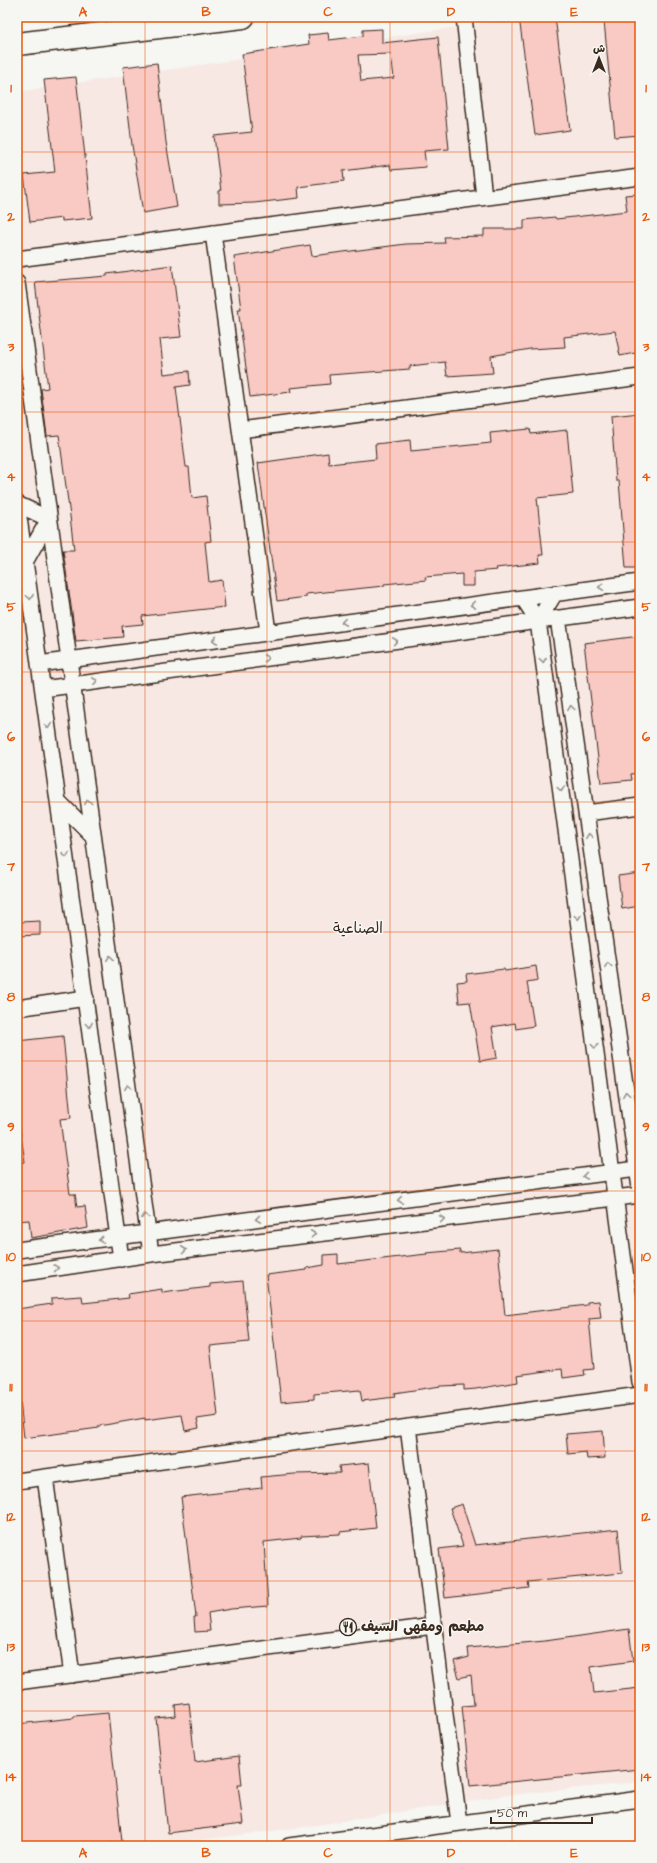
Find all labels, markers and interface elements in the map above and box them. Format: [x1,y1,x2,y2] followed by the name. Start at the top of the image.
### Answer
[79,3,88,21] text: A
[201,3,211,21] text: B
[323,3,333,21] text: C
[447,3,456,21] text: D
[570,3,578,21] text: E
[579,38,619,78] north arrow
[593,41,605,56] text: ش
[10,79,12,97] text: 1
[645,79,647,97] text: 1
[6,208,15,226] text: 2
[641,208,650,226] text: 2
[7,338,15,356] text: 3
[642,338,650,356] text: 3
[7,468,16,486] text: 4
[642,468,651,486] text: 4
[598,582,604,591] one-way arrow
[25,594,34,600] one-way arrow
[6,598,16,616] text: 5
[641,598,651,616] text: 5
[469,600,476,609] one-way arrow
[341,617,347,626] one-way arrow
[212,635,218,644] one-way arrow
[391,637,398,646] one-way arrow
[263,654,269,663] one-way arrow
[538,657,547,663] one-way arrow
[92,677,98,686] one-way arrow
[567,705,576,711] one-way arrow
[43,723,52,729] one-way arrow
[7,728,16,746] text: 6
[642,728,651,746] text: 6
[556,786,565,792] one-way arrow
[84,799,93,805] one-way arrow
[585,833,594,839] one-way arrow
[61,852,70,858] one-way arrow
[6,858,16,876] text: 7
[641,858,651,876] text: 7
[573,914,582,921] one-way arrow
[333,918,383,939] district label: الصناعية
[106,955,115,961] one-way arrow
[604,962,613,968] one-way arrow
[7,988,16,1006] text: 8
[642,988,651,1006] text: 8
[84,1022,93,1028] one-way arrow
[590,1043,599,1049] one-way arrow
[124,1084,133,1090] one-way arrow
[622,1091,631,1097] one-way arrow
[7,1118,15,1136] text: 9
[642,1118,650,1136] text: 9
[582,1171,588,1180] one-way arrow
[397,1195,403,1204] one-way arrow
[141,1213,150,1219] one-way arrow
[255,1214,261,1223] one-way arrow
[439,1215,445,1224] one-way arrow
[310,1230,316,1239] one-way arrow
[98,1235,104,1244] one-way arrow
[181,1246,187,1255] one-way arrow
[6,1248,17,1266] text: 10
[641,1248,652,1266] text: 10
[53,1264,59,1273] one-way arrow
[9,1378,13,1396] text: 11
[644,1378,648,1396] text: 11
[6,1508,16,1526] text: 12
[641,1508,651,1526] text: 12
[338,1617,358,1637] restaurant icon: مطعم ومقهى السيف
[361,1617,484,1637] place label: مطعم ومقهى السيف
[7,1638,16,1656] text: 13
[642,1638,651,1656] text: 13
[6,1768,16,1786] text: 14
[641,1768,651,1786] text: 14
[491,1799,592,1825] scale bar
[497,1805,528,1822] text: 50 m
[79,1844,88,1862] text: A
[201,1844,211,1862] text: B
[323,1844,333,1862] text: C
[447,1844,456,1862] text: D
[570,1844,578,1862] text: E

